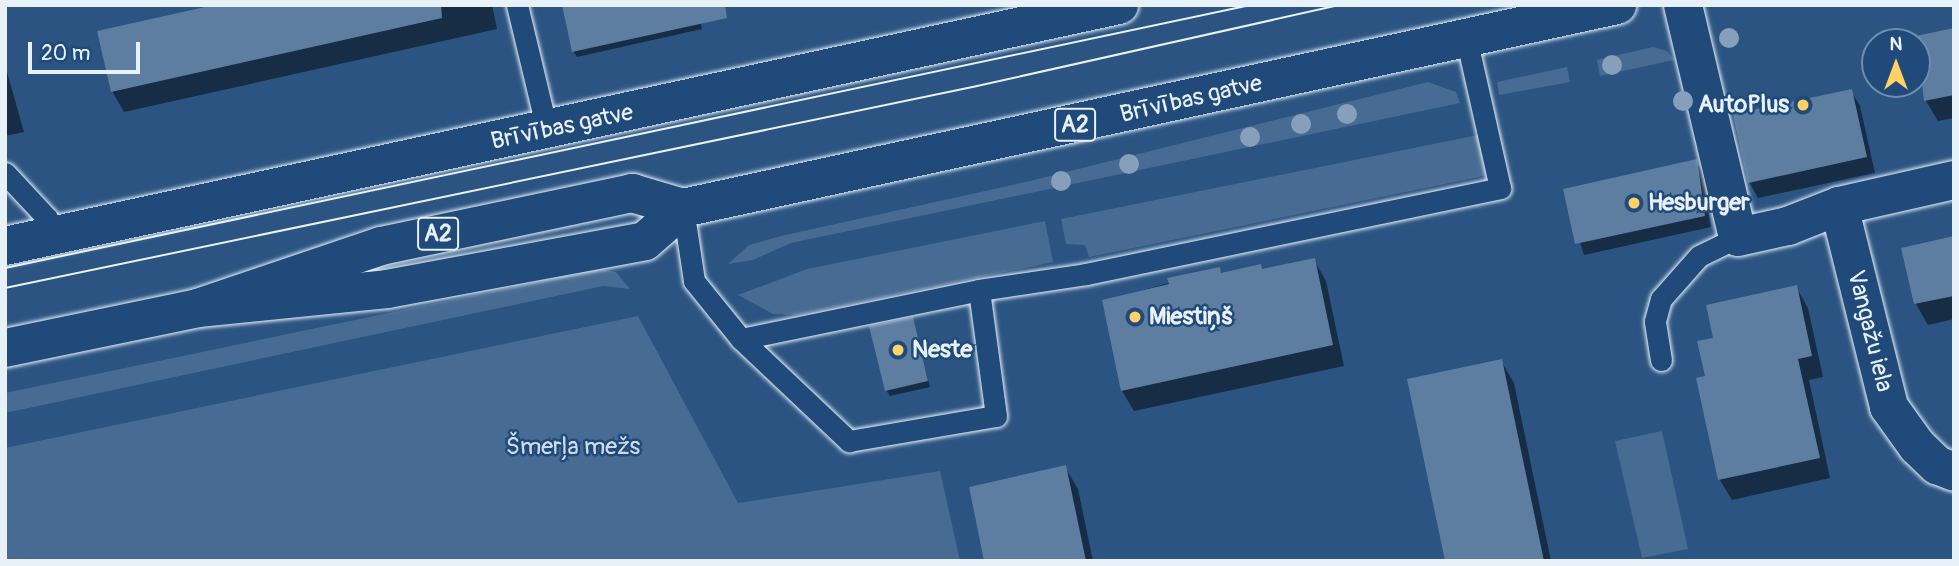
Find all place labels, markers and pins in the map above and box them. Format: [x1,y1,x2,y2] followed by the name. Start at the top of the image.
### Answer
[1698,91,1789,119] place label: AutoPlus
[1795,97,1811,113] marker: AutoPlus
[1648,189,1750,217] place label: Hesburger
[1626,195,1642,211] marker: Hesburger
[1149,303,1232,331] place label: Miestiņš
[1127,309,1143,325] marker: Miestiņš
[912,336,972,364] place label: Neste
[890,342,906,358] marker: Neste

